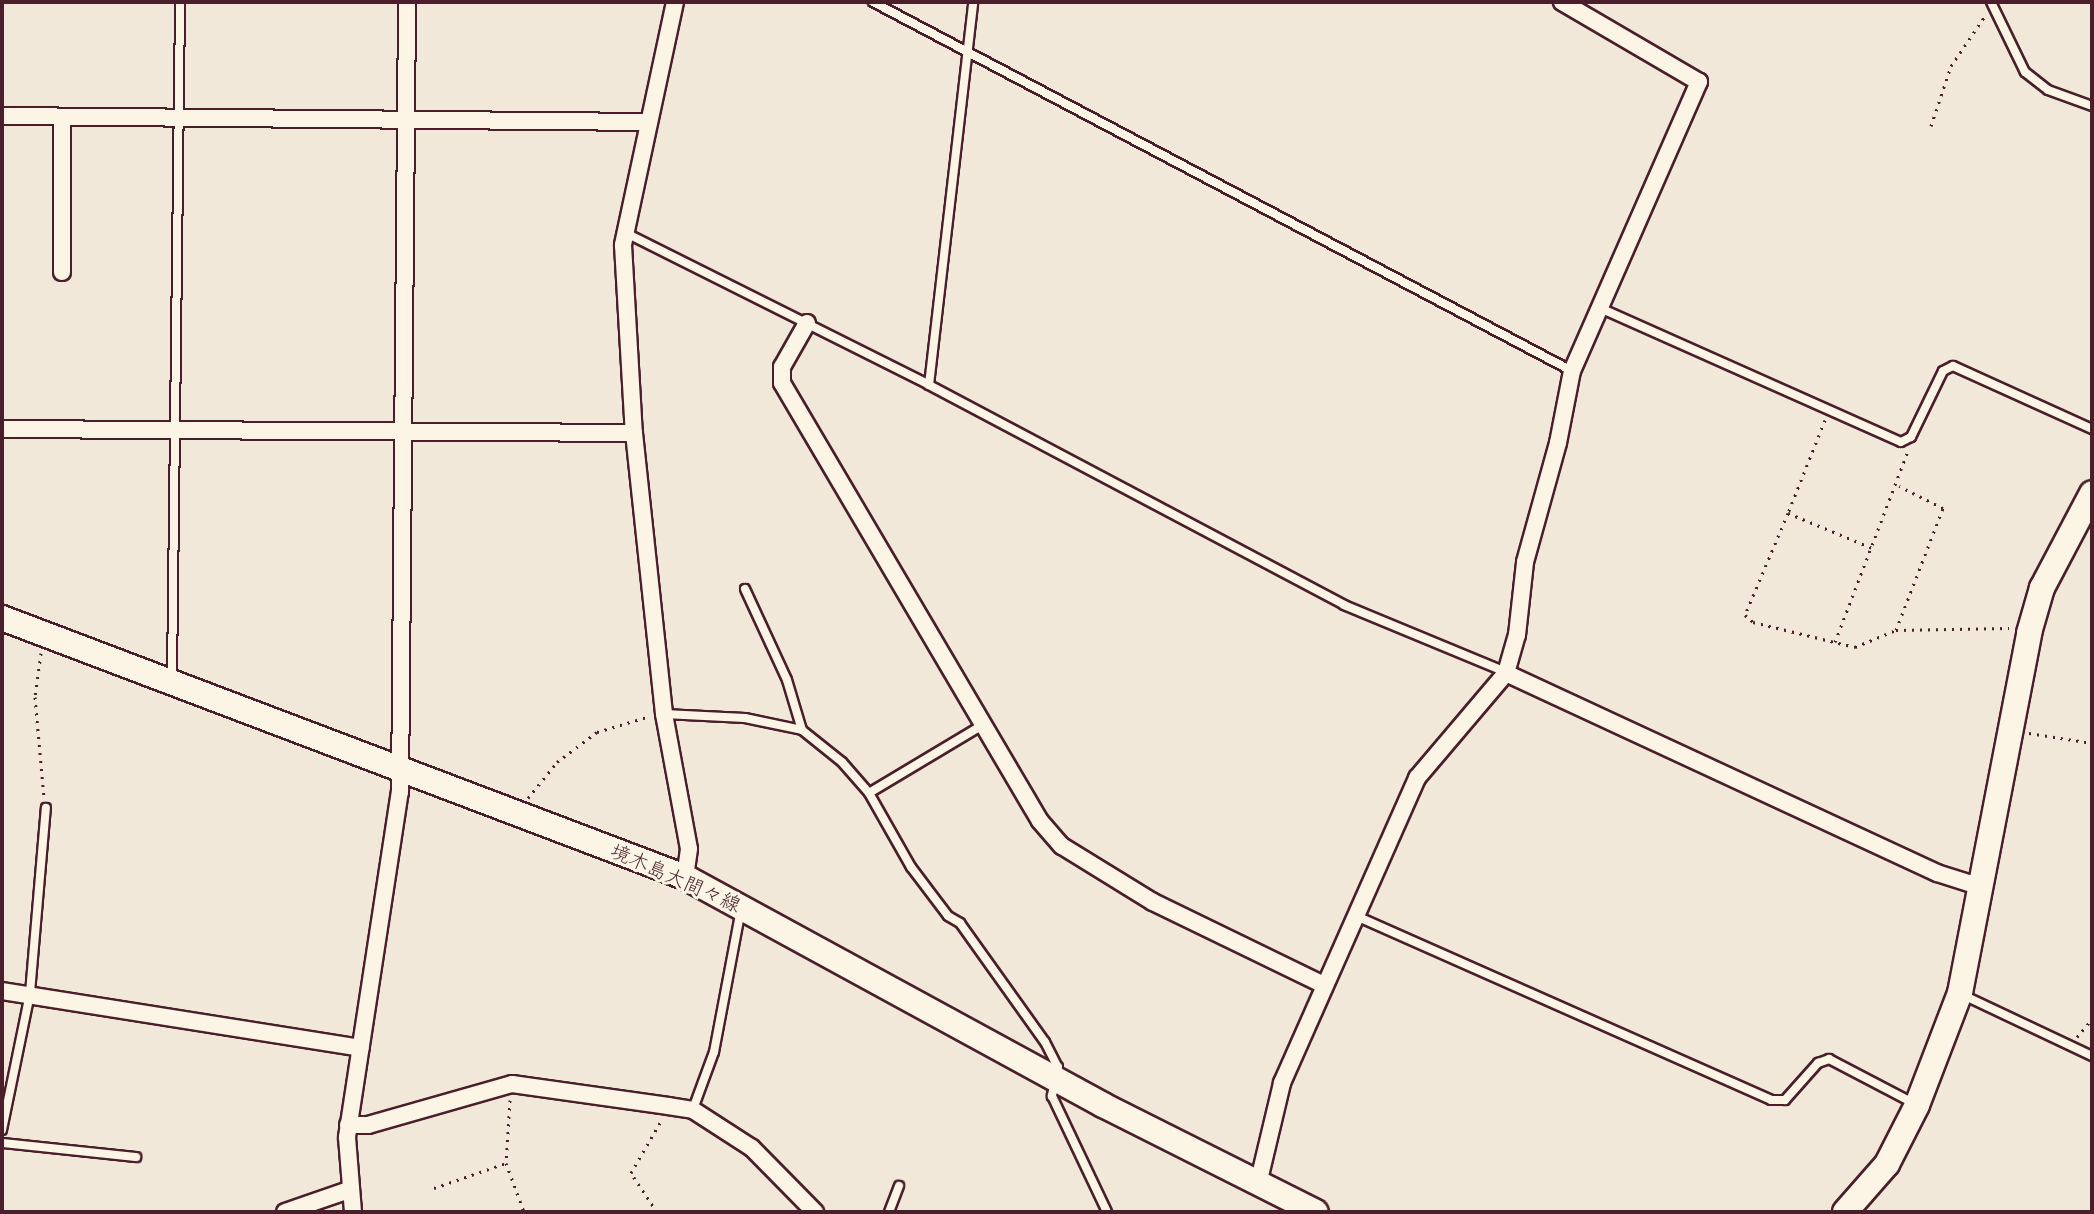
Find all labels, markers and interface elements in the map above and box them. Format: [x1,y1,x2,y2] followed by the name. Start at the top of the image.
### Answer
[607,838,745,916] street label: 境木島大間々線

